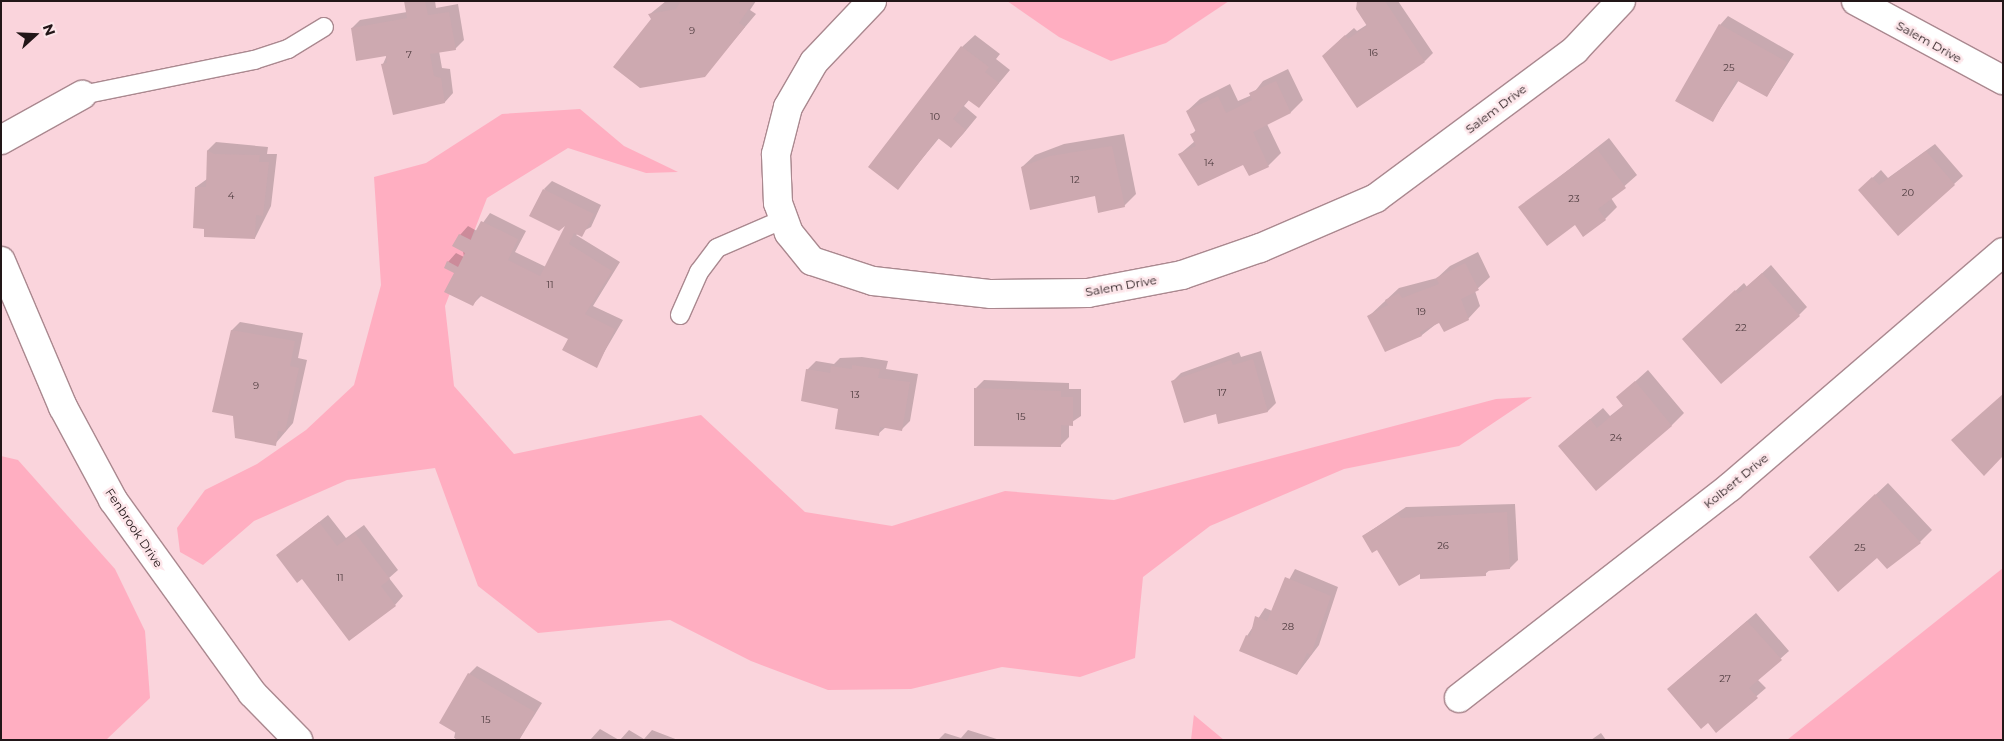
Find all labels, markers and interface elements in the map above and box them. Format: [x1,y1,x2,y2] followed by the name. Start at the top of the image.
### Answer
[10,10,60,60] north arrow
[1894,18,1964,66] street label: Salem Drive
[39,21,59,38] text: N
[689,25,695,37] house number: 9
[1368,47,1378,59] house number: 16
[406,49,412,61] house number: 7
[1723,62,1735,74] house number: 25
[1463,82,1529,136] street label: Salem Drive
[930,111,940,123] house number: 10
[1204,157,1214,169] house number: 14
[1070,174,1080,186] house number: 12
[1902,187,1914,199] house number: 20
[228,190,234,202] house number: 4
[1568,193,1580,205] house number: 23
[1084,273,1158,299] street label: Salem Drive
[546,279,554,291] house number: 11
[1416,306,1426,318] house number: 19
[1735,322,1747,334] house number: 22
[253,380,259,392] house number: 9
[1217,387,1227,399] house number: 17
[850,389,860,401] house number: 13
[1016,411,1026,423] house number: 15
[1610,432,1622,444] house number: 24
[1701,451,1771,511] street label: Kolbert Drive
[102,486,166,570] street label: Fenbrook Drive
[1437,540,1449,552] house number: 26
[1854,542,1866,554] house number: 25
[336,572,344,584] house number: 11
[1282,621,1294,633] house number: 28
[1719,673,1731,685] house number: 27
[481,714,491,726] house number: 15

